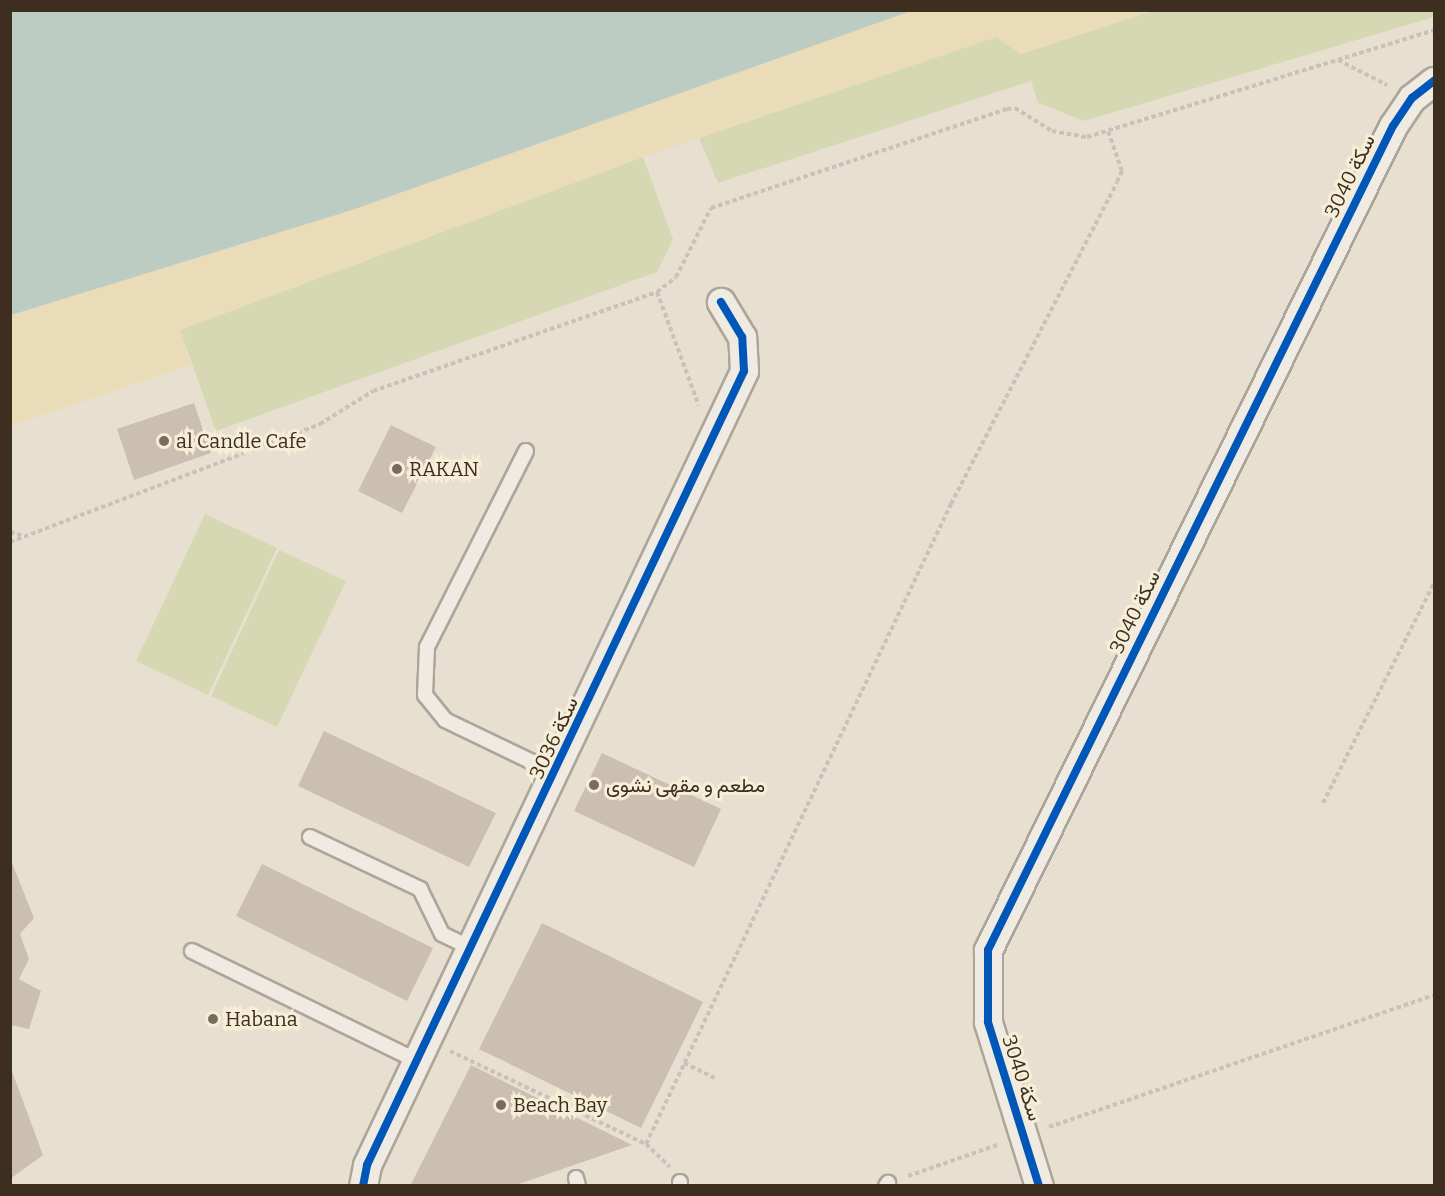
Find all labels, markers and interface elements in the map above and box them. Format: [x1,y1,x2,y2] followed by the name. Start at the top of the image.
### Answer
[1320,131,1380,221] street label: سكة 3040
[176,429,306,453] place label: al Candle Cafe
[157,434,171,448] marker: al Candle Cafe
[409,457,479,481] place label: RAKAN
[390,462,404,476] marker: RAKAN
[1105,567,1165,657] street label: سكة 3040
[525,693,583,783] street label: سكة 3036
[606,773,765,797] place label: مطعم و مقهى نشوى
[587,778,601,792] marker: مطعم و مقهى نشوى
[225,1007,298,1031] place label: Habana
[206,1012,220,1026] marker: Habana
[997,1032,1047,1124] street label: سكة 3040
[513,1093,607,1117] place label: Beach Bay
[494,1098,508,1112] marker: Beach Bay

